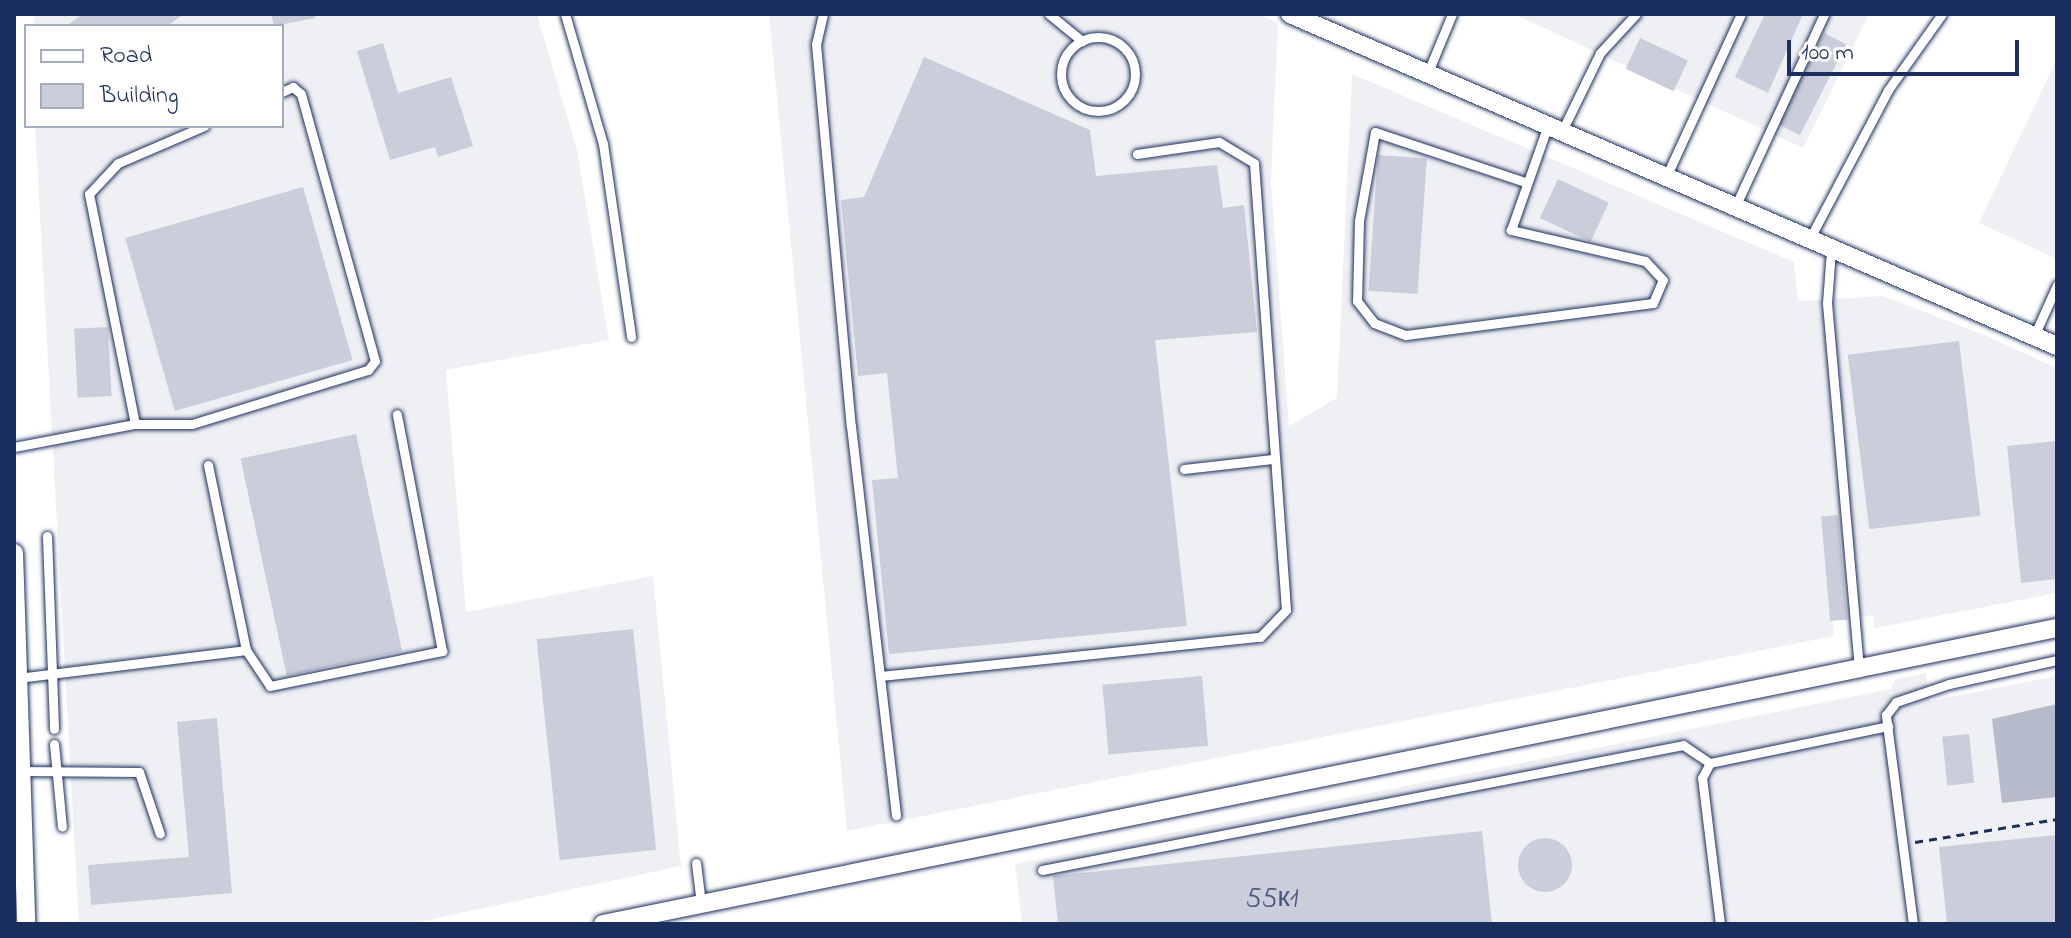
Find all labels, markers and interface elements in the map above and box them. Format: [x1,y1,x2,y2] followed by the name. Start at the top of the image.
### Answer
[24,24,284,128] legend
[1791,24,2023,74] scale bar
[1801,36,1854,71] text: 100 m
[100,39,152,74] text: Road
[100,79,179,114] text: Building
[1245,883,1299,917] house number: 55к1

